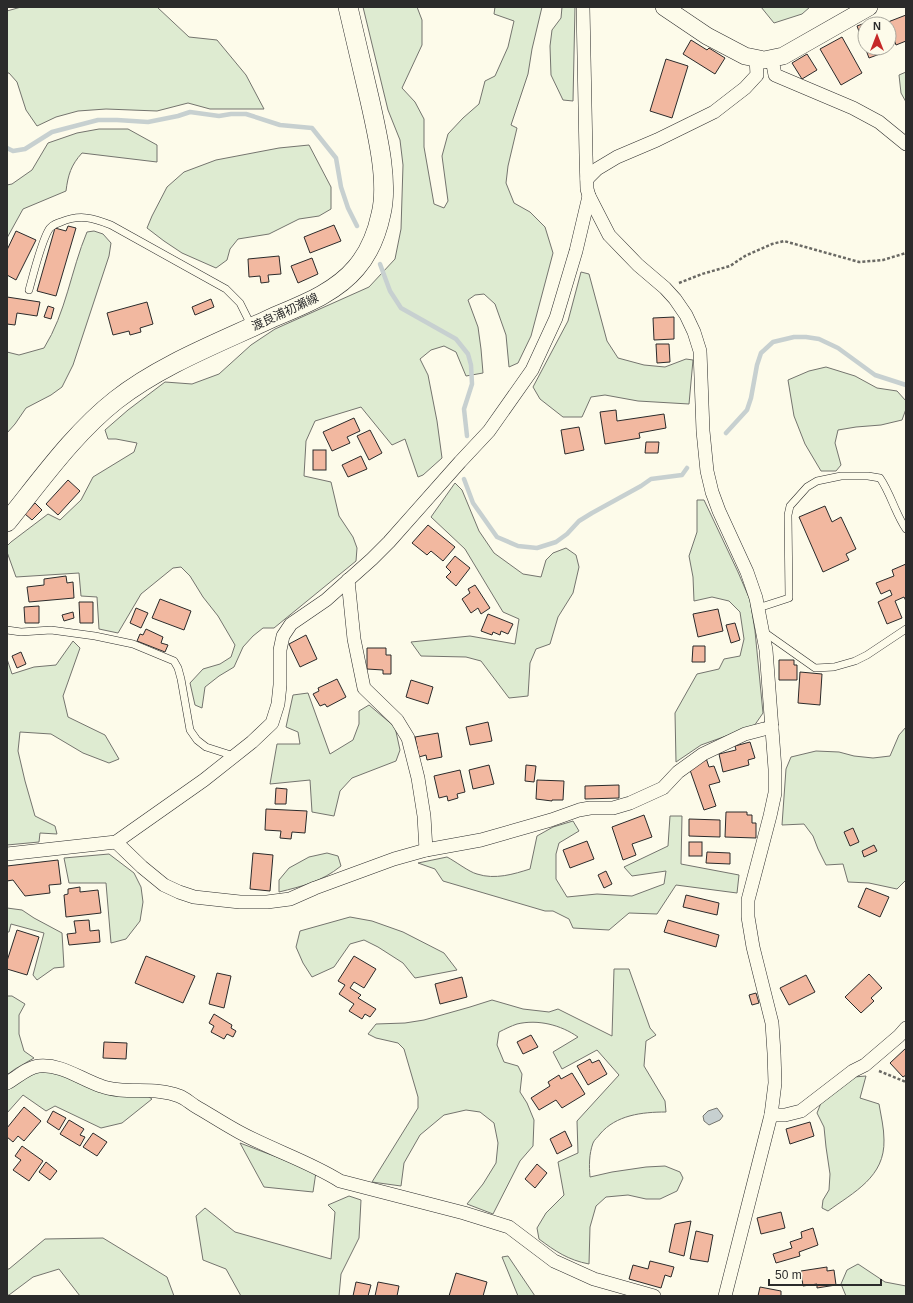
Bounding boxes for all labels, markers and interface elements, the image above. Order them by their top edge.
north arrow [857,16,897,56]
text: N [873,20,881,32]
street label: 渡良浦初瀬線 [249,290,321,334]
scale bar [769,1261,881,1287]
text: 50 m [775,1268,802,1282]

